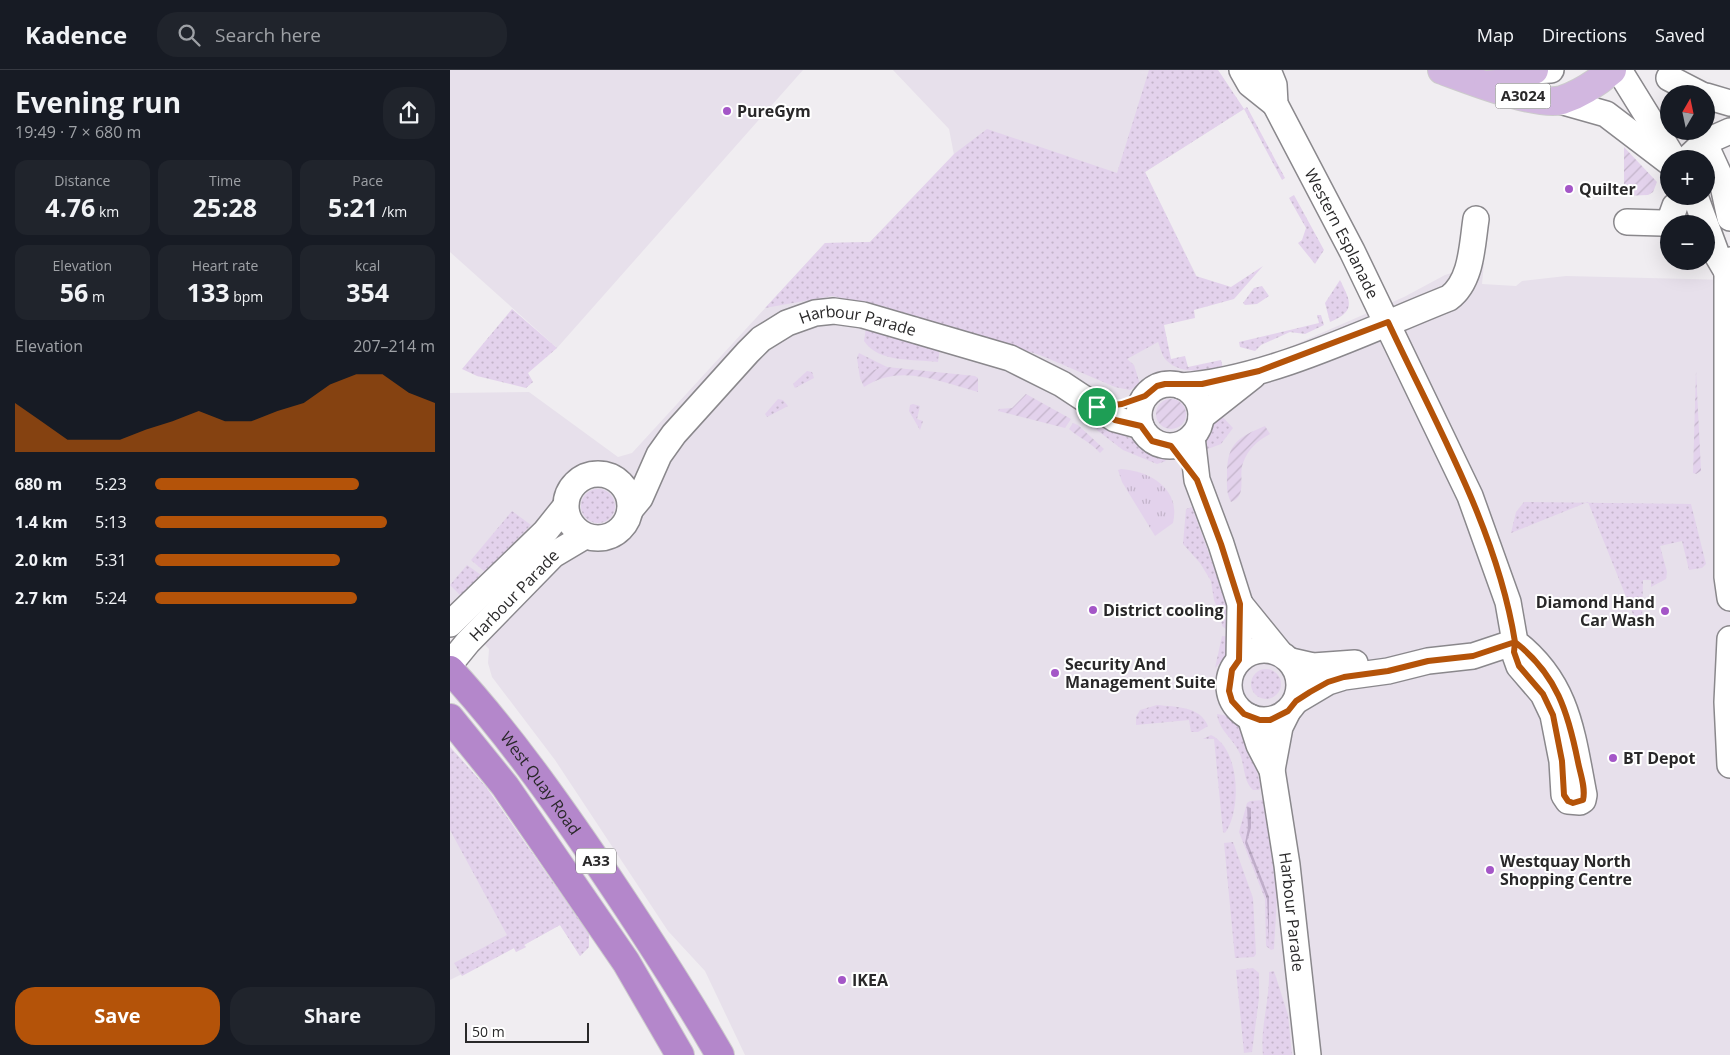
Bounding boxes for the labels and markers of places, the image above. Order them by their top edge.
place label: PureGym [737,100,811,122]
marker: PureGym [721,105,733,117]
place label: Quilter [1579,178,1636,200]
marker: Quilter [1563,183,1575,195]
pin [1076,386,1118,428]
place label: Diamond Hand Car Wash [1536,591,1655,631]
place label: District cooling [1103,599,1223,621]
marker: District cooling [1087,604,1099,616]
marker: Diamond Hand Car Wash [1659,605,1671,617]
place label: Security And Management Suite [1065,653,1216,693]
marker: Security And Management Suite [1049,667,1061,679]
place label: BT Depot [1623,747,1696,769]
marker: BT Depot [1607,752,1619,764]
place label: Westquay North Shopping Centre [1500,850,1632,890]
marker: Westquay North Shopping Centre [1484,864,1496,876]
place label: IKEA [852,969,889,991]
marker: IKEA [836,974,848,986]

